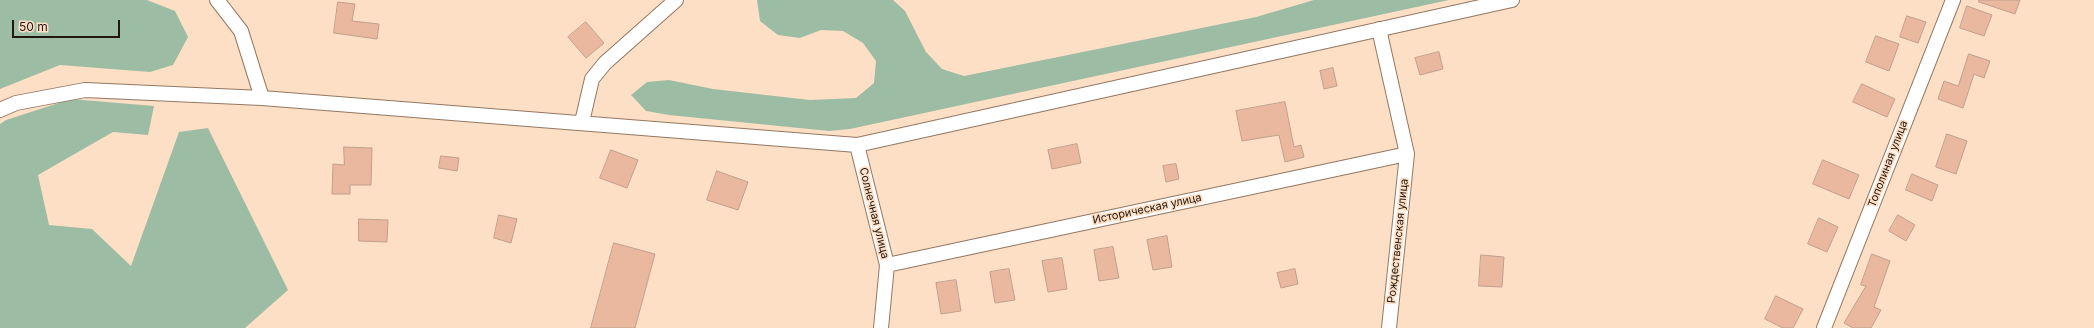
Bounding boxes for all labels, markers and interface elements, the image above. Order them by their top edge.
scale bar [14,12,122,38]
text: 50 m [19,19,48,34]
street label: Тополиная улица [1865,119,1911,209]
street label: Солнечная улица [856,166,892,260]
street label: Рождественская улица [1385,178,1411,304]
street label: Историческая улица [1091,191,1203,227]

